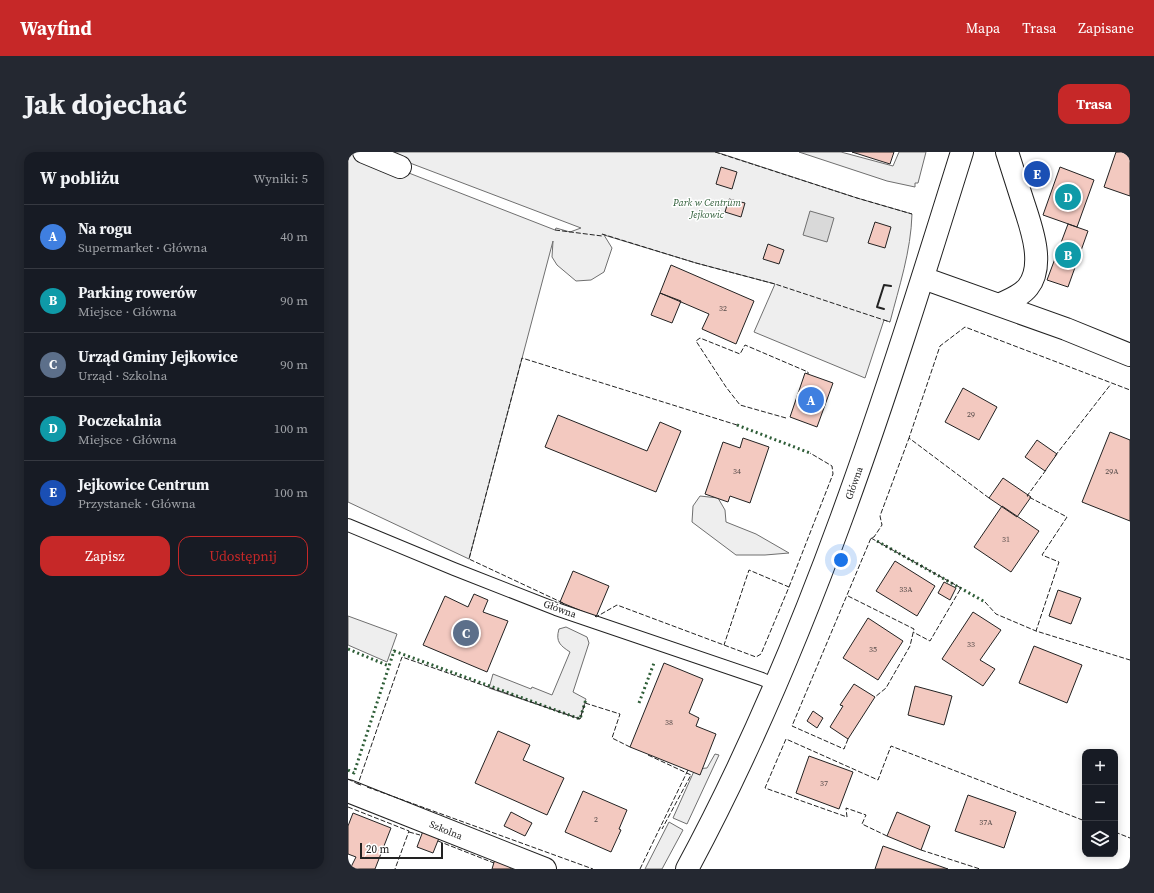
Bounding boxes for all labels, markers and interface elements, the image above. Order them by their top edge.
text: Wayfind [20,15,92,41]
text: Mapa [966,18,1000,38]
text: Trasa [1022,18,1056,38]
text: Zapisane [1078,18,1134,38]
button: Trasa [1058,84,1130,124]
text: Jak dojechać [24,85,187,123]
pin: E [1024,159,1050,189]
text: W pobliżu [40,166,119,190]
text: Wyniki: 5 [253,170,308,187]
pin: D [1055,182,1081,212]
park label: Park w Centrum Jejkowic [672,196,742,221]
text: Na rogu [78,218,132,239]
text: A [49,228,57,245]
text: 40 m [280,228,308,245]
text: Supermarket · Główna [78,239,207,256]
pin: B [1055,240,1081,270]
text: Parking rowerów [78,282,197,303]
text: B [49,292,57,309]
text: 90 m [280,292,308,309]
text: Miejsce · Główna [78,303,177,320]
house number: 32 [719,303,727,314]
text: Urząd Gminy Jejkowice [78,346,238,367]
text: C [49,356,57,373]
text: 90 m [280,356,308,373]
text: Urząd · Szkolna [78,367,167,384]
pin: A [798,385,824,415]
house number: 29 [967,409,975,420]
text: Poczekalnia [78,410,161,431]
text: D [48,420,58,437]
text: 100 m [274,420,308,437]
text: Miejsce · Główna [78,431,177,448]
street label: Główna [842,464,866,501]
house number: 34 [733,466,741,477]
house number: 29A [1105,466,1119,477]
text: Jejkowice Centrum [78,474,209,495]
text: E [49,484,57,501]
text: 100 m [274,484,308,501]
text: Przystanek · Główna [78,495,196,512]
house number: 31 [1002,534,1010,545]
button: Zapisz [40,536,170,576]
button: Udostępnij [178,536,308,576]
your location [831,550,851,570]
house number: 33A [899,584,913,595]
street label: Główna [542,597,579,621]
pin: C [453,618,479,648]
house number: 33 [967,639,975,650]
house number: 35 [869,644,877,655]
house number: 38 [665,717,673,728]
map controls [1082,749,1118,857]
button: + [1082,749,1118,785]
house number: 37 [820,778,828,789]
button: − [1082,785,1118,821]
house number: 2 [594,814,598,825]
house number: 37A [979,817,993,828]
street label: Szkolna [428,818,465,843]
button: layers [1082,821,1118,857]
scale bar [360,841,443,860]
text: 20 m [366,842,389,857]

